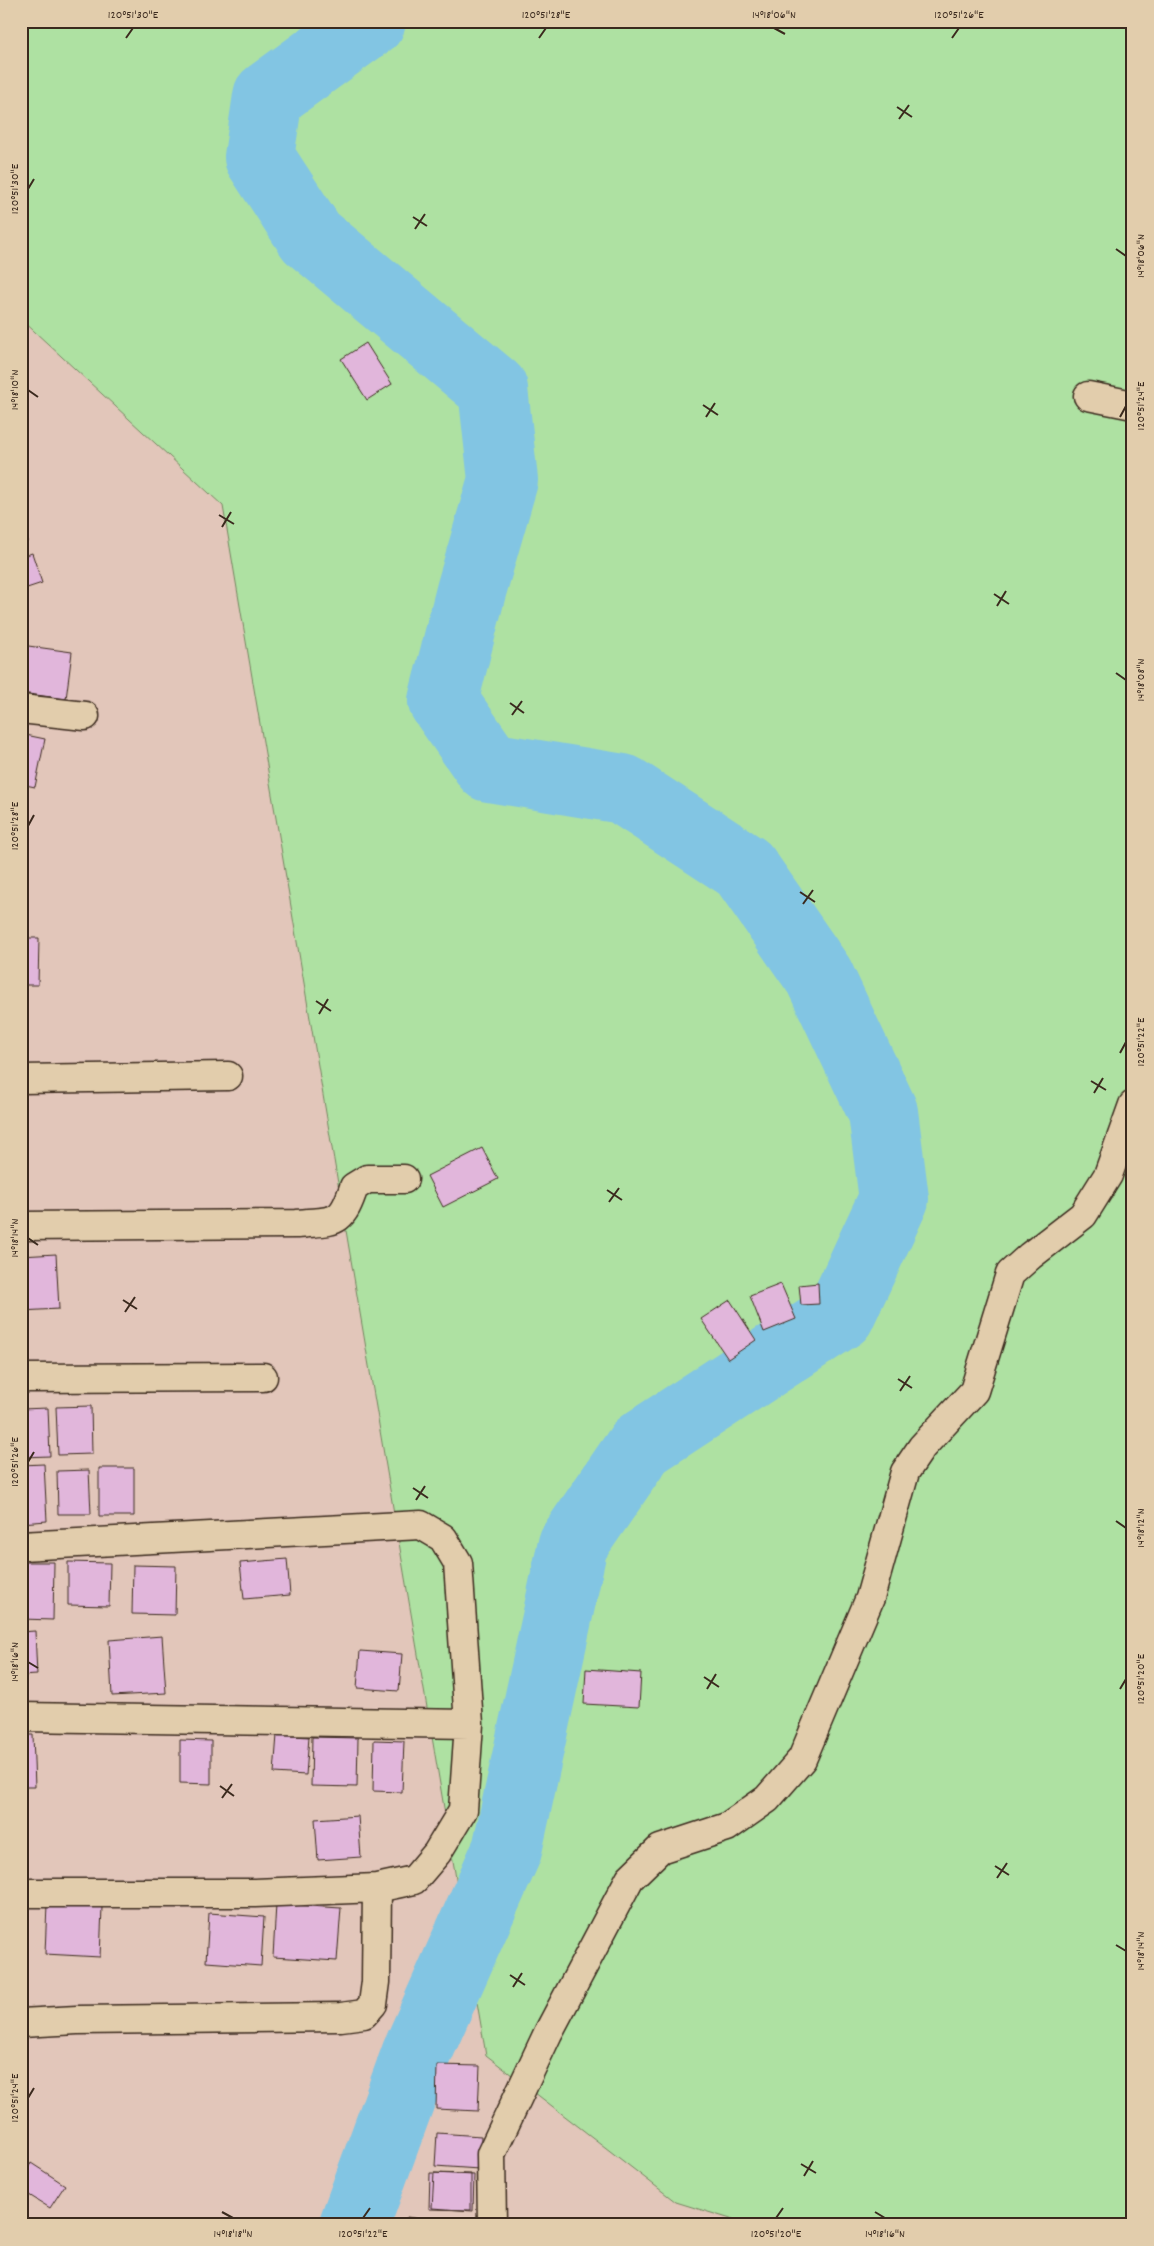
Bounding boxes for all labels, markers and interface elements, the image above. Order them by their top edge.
text: 120°51'30"E [108,7,159,24]
text: 120°51'28"E [522,7,571,24]
text: 14°18'06"N [752,7,796,24]
text: 120°51'26"E [934,7,984,24]
text: 120°51'30"E [7,163,24,214]
text: 14°18'06"N [1133,234,1150,278]
text: 14°18'10"N [7,370,24,410]
text: 120°51'24"E [1133,381,1150,430]
text: 14°18'08"N [1133,659,1150,701]
text: 120°51'28"E [7,801,24,850]
text: 120°51'22"E [1133,1017,1150,1067]
text: 14°18'14"N [7,1218,24,1258]
text: 120°51'26"E [7,1437,24,1487]
text: 14°18'12"N [1133,1508,1150,1548]
text: 14°18'16"N [7,1642,24,1682]
text: 120°51'20"E [1133,1653,1150,1704]
text: 14°18'14"N [1133,1931,1150,1971]
text: 120°51'24"E [7,2073,24,2122]
text: 14°18'18"N [214,2226,253,2243]
text: 120°51'22"E [338,2226,388,2243]
text: 120°51'20"E [751,2226,802,2243]
text: 14°18'16"N [865,2226,905,2243]

